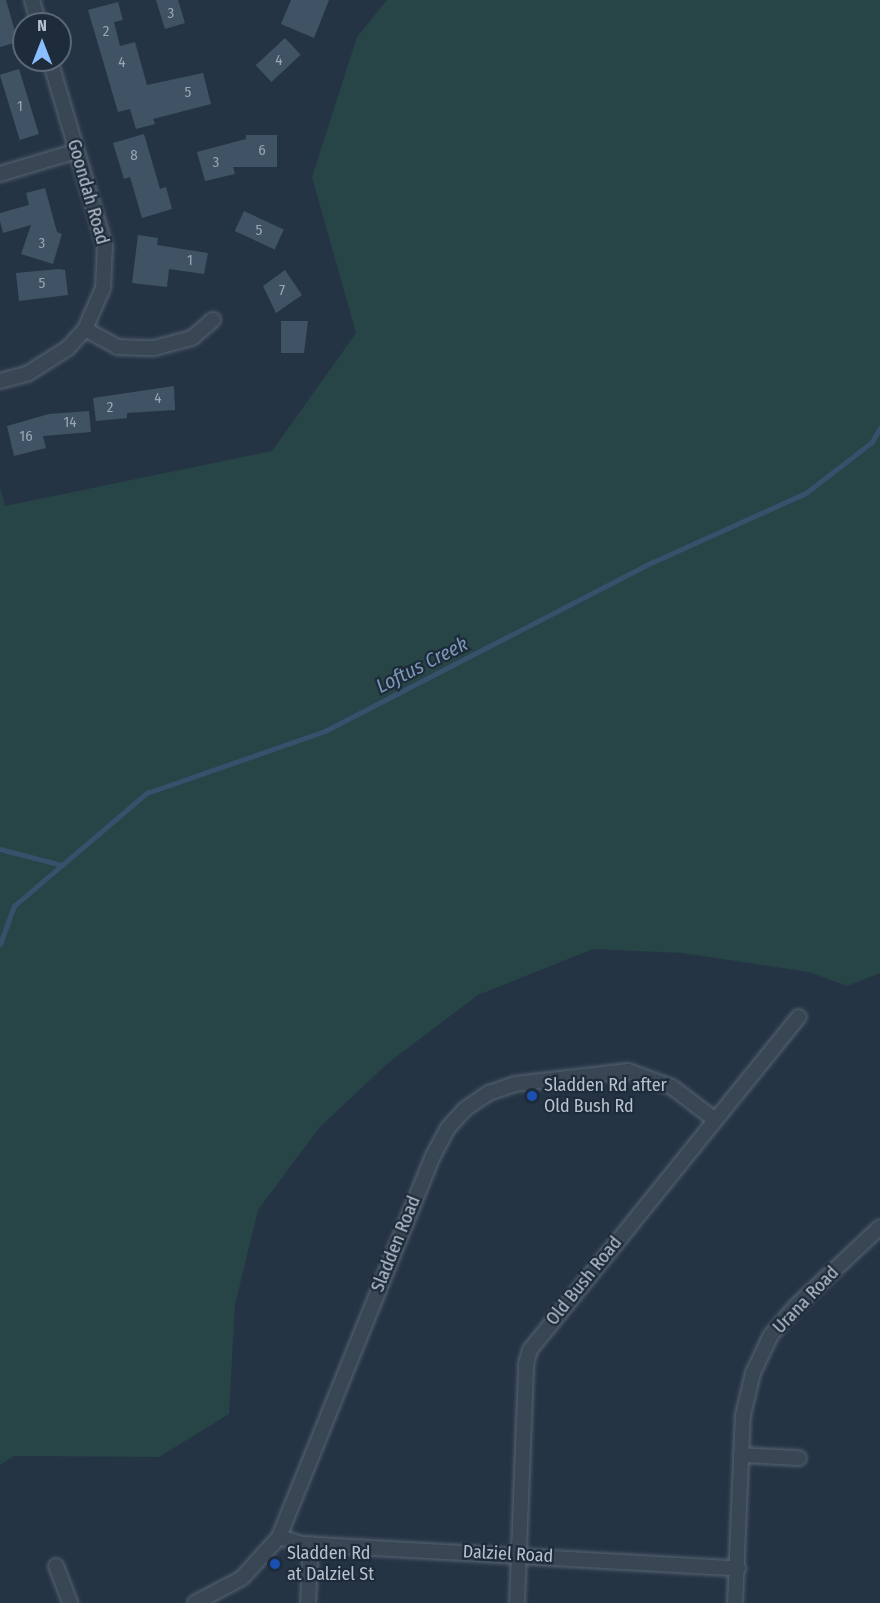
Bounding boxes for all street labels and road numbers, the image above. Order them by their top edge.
street label: Goondah Road [63,137,113,247]
street label: Sladden Road [367,1193,425,1295]
street label: Old Bush Road [542,1232,626,1330]
street label: Urana Road [769,1262,843,1338]
street label: Dalziel Road [462,1541,554,1567]

